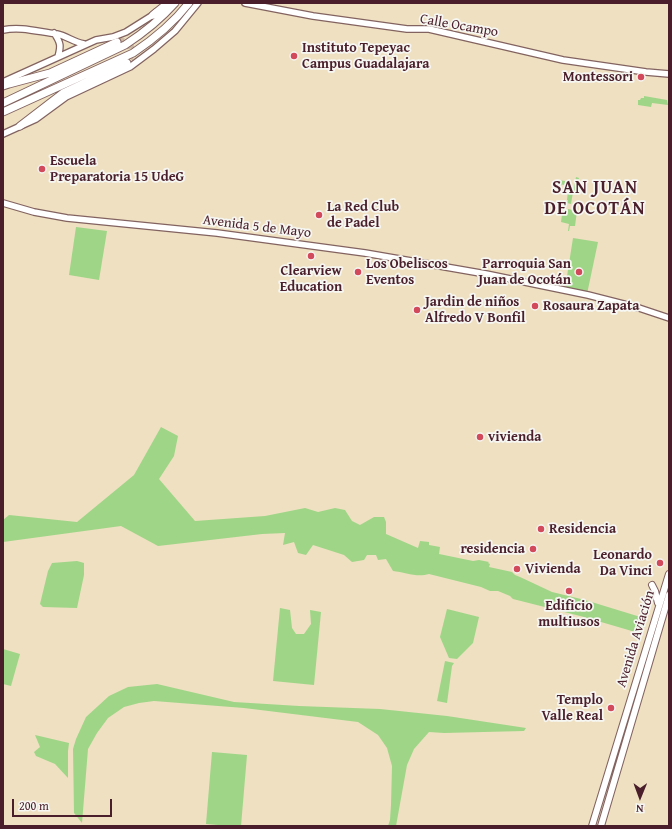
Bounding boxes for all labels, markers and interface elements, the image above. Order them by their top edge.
street label: Calle Ocampo [419,11,499,41]
place label: Instituto Tepeyac Campus Guadalajara [302,40,429,72]
marker: Instituto Tepeyac Campus Guadalajara [289,51,299,61]
place label: Montessori [563,69,633,85]
marker: Montessori [636,72,646,82]
place label: Escuela Preparatoria 15 UdeG [50,153,184,186]
marker: Escuela Preparatoria 15 UdeG [37,164,47,174]
district label: SAN JUAN DE OCOTÁN [544,177,646,220]
place label: La Red Club de Padel [327,199,399,232]
marker: La Red Club de Padel [314,210,324,220]
street label: Avenida 5 de Mayo [202,212,312,242]
marker: Clearview Education [306,251,316,261]
place label: Los Obeliscos Eventos [366,256,448,288]
place label: Parroquia San Juan de Ocotán [478,256,571,288]
place label: Clearview Education [280,263,342,296]
marker: Los Obeliscos Eventos [353,267,363,277]
marker: Parroquia San Juan de Ocotán [574,267,584,277]
place label: Jardin de niños Alfredo V Bonfil [425,294,525,326]
place label: Rosaura Zapata [543,298,639,314]
marker: Rosaura Zapata [530,301,540,311]
marker: Jardin de niños Alfredo V Bonfil [412,305,422,315]
place label: vivienda [488,429,541,445]
marker: vivienda [475,432,485,442]
place label: Residencia [549,521,616,537]
marker: Residencia [536,524,546,534]
place label: residencia [460,541,525,557]
marker: residencia [528,544,538,554]
place label: Leonardo Da Vinci [593,547,652,580]
marker: Leonardo Da Vinci [655,558,665,568]
place label: Vivienda [525,561,581,577]
marker: Vivienda [512,564,522,574]
marker: Edificio multiusos [564,586,574,596]
street label: Avenida Aviación [613,589,659,689]
place label: Edificio multiusos [538,598,600,630]
place label: Templo Valle Real [542,692,603,724]
marker: Templo Valle Real [606,703,616,713]
north arrow [620,777,660,817]
scale bar [14,791,114,817]
text: 200 m [19,797,49,814]
text: N [636,801,644,817]

